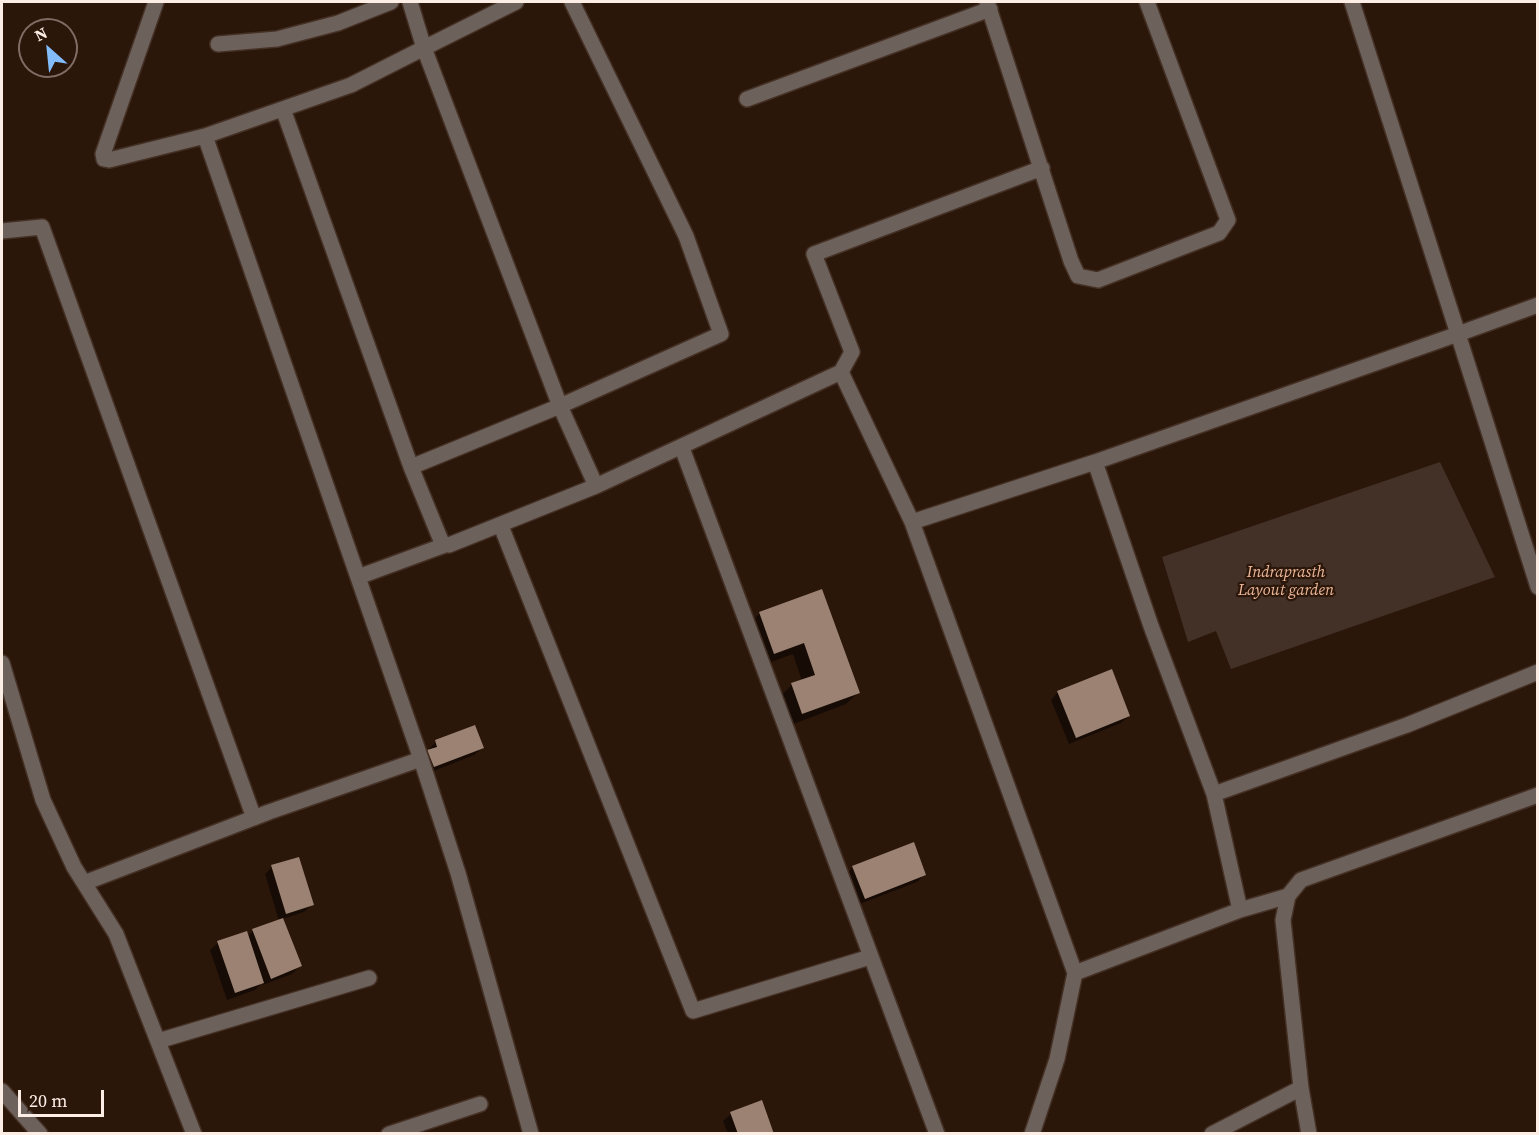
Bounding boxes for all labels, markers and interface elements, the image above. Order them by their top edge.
north arrow [18,18,78,78]
text: N [31,21,51,46]
park label: Indraprasth Layout garden [1238,563,1334,601]
scale bar [21,1078,106,1116]
text: 20 m [29,1088,67,1113]

